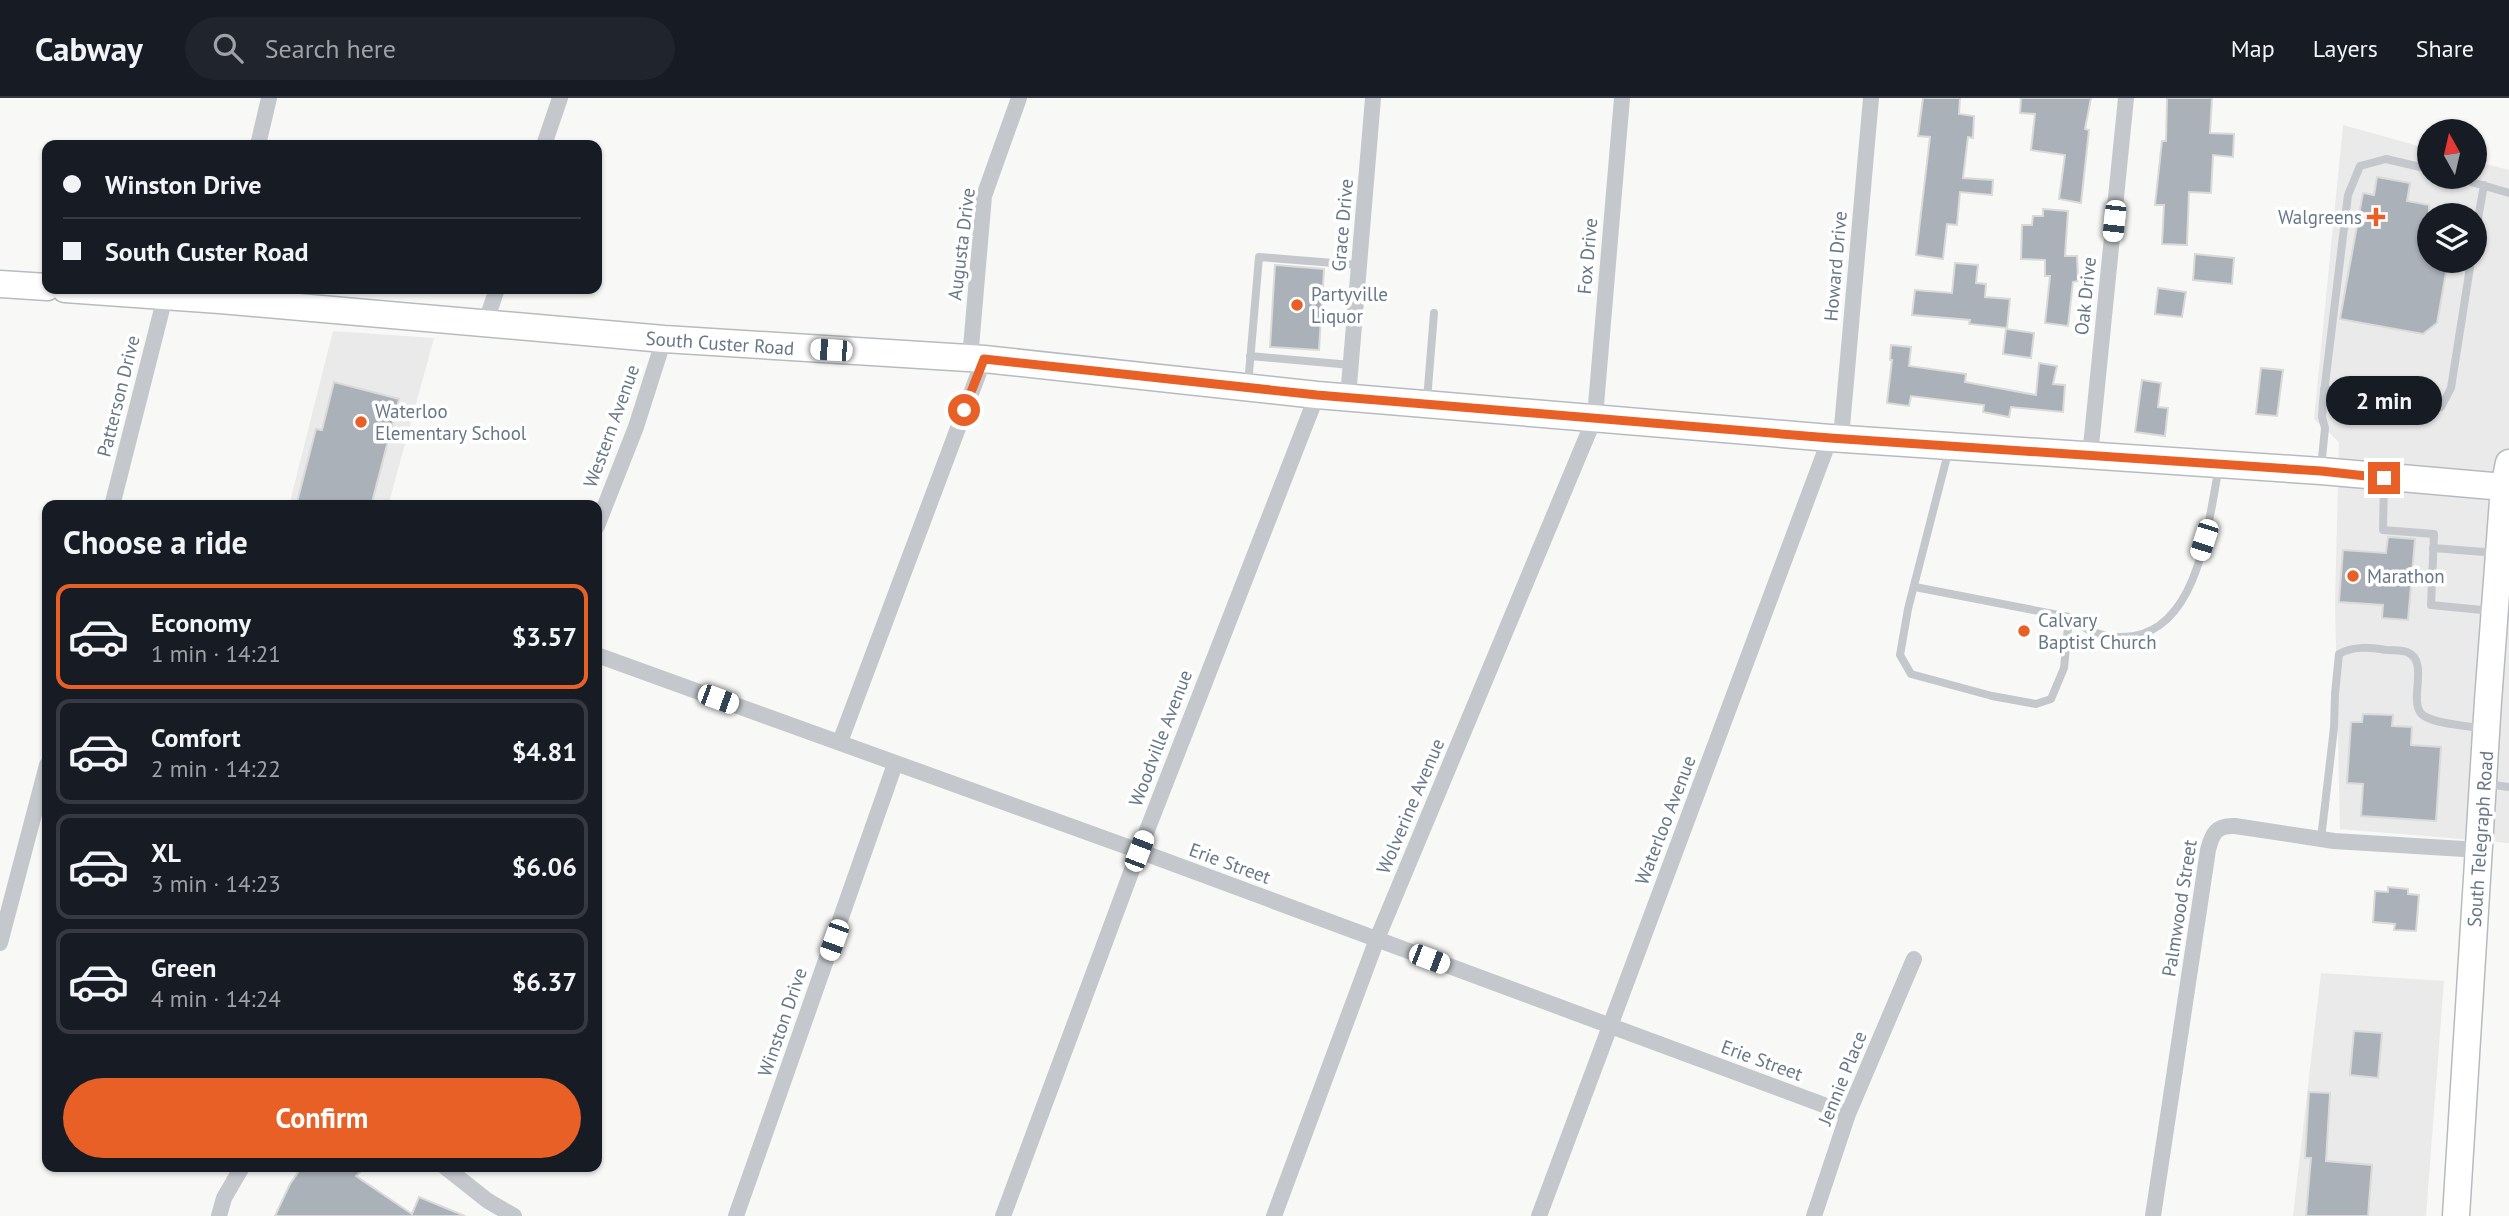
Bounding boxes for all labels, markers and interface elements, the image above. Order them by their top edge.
search box [185,17,675,80]
text: Cabway [35,27,143,70]
icon: search [209,29,247,67]
text: Search here [265,32,396,65]
text: Map [2231,33,2275,64]
text: Layers [2313,33,2378,64]
text: Share [2416,33,2474,64]
north arrow [2417,119,2487,189]
map controls [2417,119,2487,273]
text: Winston Drive [105,168,262,201]
street label: Grace Drive [1326,178,1358,272]
street label: Augusta Drive [942,186,980,302]
car [2102,199,2127,243]
button: layers [2417,203,2487,273]
place label: Walgreens [2278,205,2362,229]
marker: Walgreens [2368,209,2384,225]
street label: Howard Drive [1818,210,1852,322]
street label: Fox Drive [1572,217,1602,295]
text: South Custer Road [105,235,309,268]
street label: Oak Drive [2069,256,2101,336]
place label: Partyville Liquor [1311,282,1388,328]
marker: Partyville Liquor [1289,297,1305,313]
street label: South Custer Road [645,326,795,360]
street label: Patterson Drive [91,333,145,459]
car [810,338,853,362]
street label: Western Avenue [578,361,644,491]
callout: 2 min [2326,376,2442,426]
text: 2 min [2356,386,2412,415]
route start [948,394,980,426]
place label: Waterloo Elementary School [375,399,527,445]
marker: Waterloo Elementary School [353,414,369,430]
route end [2368,462,2400,494]
car [2188,517,2221,563]
text: Choose a ride [63,521,248,563]
place label: Marathon [2367,564,2445,588]
marker: Marathon [2345,568,2361,584]
icon: car [67,605,130,668]
text: Economy [151,606,251,639]
place label: Calvary Baptist Church [2038,608,2157,654]
text: $3.57 [512,620,577,653]
marker: Calvary Baptist Church [2016,623,2032,639]
text: 1 min · 14:21 [151,639,281,668]
street label: Woodville Avenue [1123,666,1197,810]
car [695,682,742,716]
icon: car [67,720,130,783]
text: Comfort [151,721,241,754]
text: $4.81 [512,735,577,768]
street label: Wolverine Avenue [1371,735,1449,877]
street label: South Telegraph Road [2462,750,2498,928]
street label: Waterloo Avenue [1629,752,1701,888]
text: 2 min · 14:22 [151,754,281,783]
car [1122,828,1157,874]
icon: car [67,835,130,898]
text: XL [151,836,181,869]
street label: Erie Street [1186,837,1275,889]
street label: Palmwood Street [2156,837,2202,978]
text: $6.06 [512,850,577,883]
text: 3 min · 14:23 [151,869,281,898]
car [817,917,852,963]
car [1406,942,1453,976]
icon: car [67,950,130,1013]
text: Green [151,951,216,984]
street label: Winston Drive [752,964,812,1080]
text: $6.37 [512,965,577,998]
text: 4 min · 14:24 [151,984,281,1013]
street label: Jennie Place [1812,1028,1872,1129]
street label: Erie Street [1718,1034,1807,1086]
button: Confirm [63,1078,581,1158]

